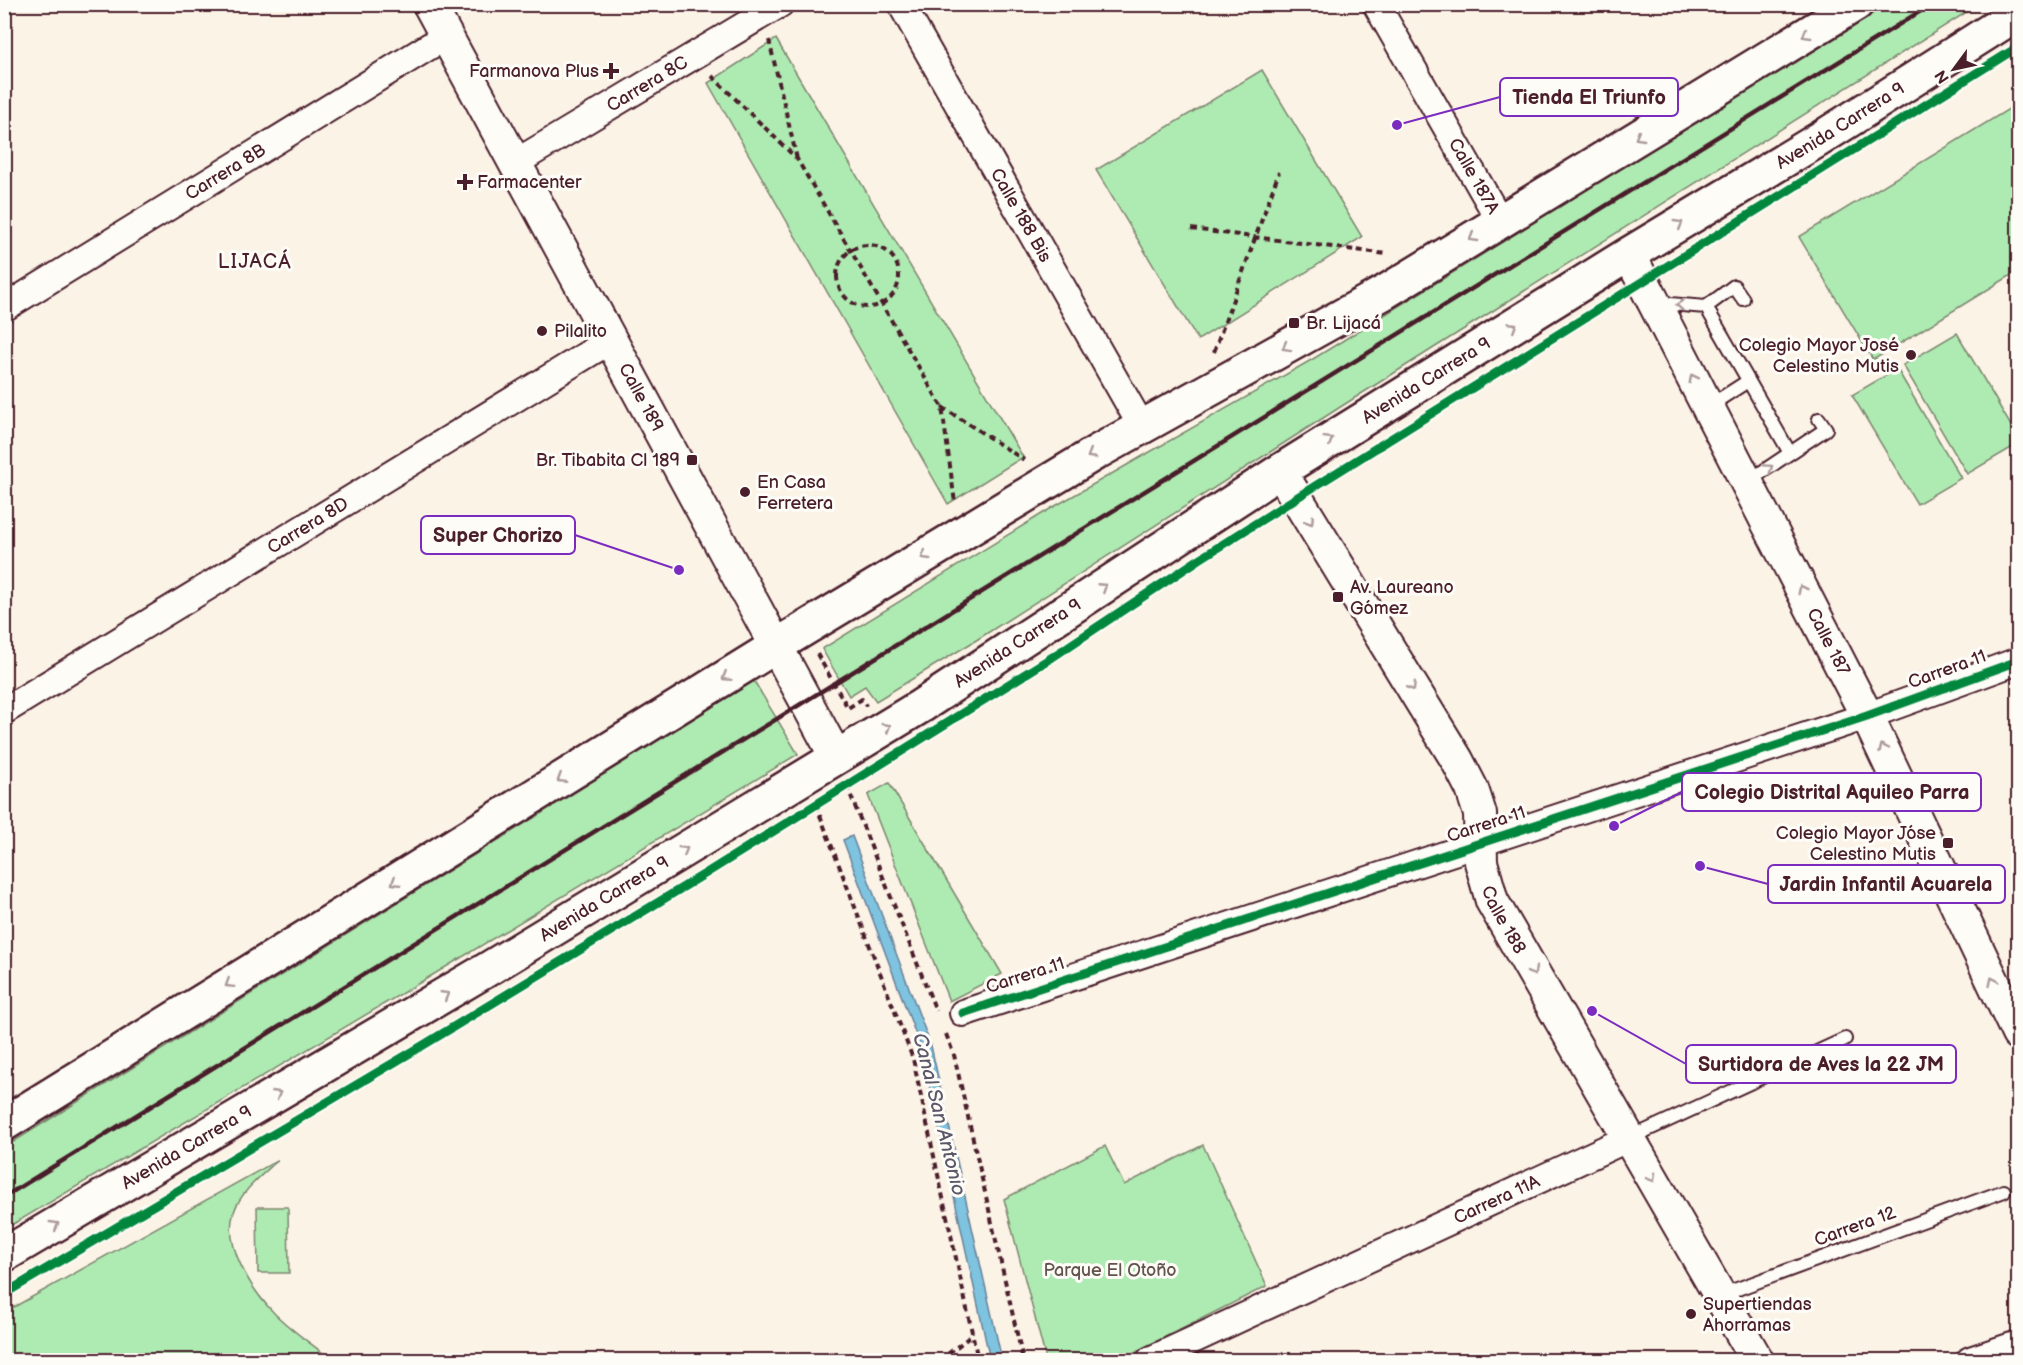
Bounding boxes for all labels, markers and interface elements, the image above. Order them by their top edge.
one-way arrow [1802,28,1812,40]
north arrow [1924,39,1984,99]
street label: Carrera 8C [603,52,692,117]
place label: Farmanova Plus [469,61,599,82]
marker: Farmanova Plus [604,64,618,78]
text: N [1931,66,1954,87]
callout: Tienda El Triunfo [1500,78,1678,116]
street label: Avenida Carrera 9 [1772,78,1908,174]
text: Tienda El Triunfo [1512,86,1666,110]
one-way arrow [1635,129,1645,141]
street label: Calle 187A [1444,135,1504,218]
street label: Carrera 8B [182,140,270,205]
street label: Calle 188 Bis [986,165,1056,266]
place label: Farmacenter [477,172,582,193]
marker: Farmacenter [458,175,472,189]
one-way arrow [1673,219,1683,231]
one-way arrow [1469,231,1479,243]
district label: LIJACÁ [218,249,292,274]
one-way arrow [1675,299,1684,312]
place label: Br. Lijacá [1306,313,1381,334]
marker: Br. Lijacá [1287,316,1301,330]
place label: Pilalito [554,321,607,342]
one-way arrow [1507,321,1517,333]
marker: Pilalito [535,324,549,338]
street label: Avenida Carrera 9 [1358,333,1495,428]
place label: Colegio Mayor José Celestino Mutis [1739,335,1899,377]
one-way arrow [1282,340,1293,351]
marker: Colegio Mayor José Celestino Mutis [1904,348,1918,362]
street label: Calle 189 [614,360,668,435]
one-way arrow [1689,374,1700,385]
one-way arrow [1323,435,1333,447]
one-way arrow [1087,448,1097,460]
place label: Br. Tibabita Cl 189 [536,450,680,471]
marker: Br. Tibabita Cl 189 [685,453,699,467]
one-way arrow [1762,464,1773,475]
place label: En Casa Ferretera [757,472,833,514]
marker: En Casa Ferretera [738,485,752,499]
street label: Carrera 8D [264,493,352,559]
one-way arrow [1303,514,1314,525]
callout: Super Chorizo [421,516,575,554]
text: Super Chorizo [433,524,563,548]
one-way arrow [920,549,931,560]
place label: Av. Laureano Gómez [1350,577,1454,619]
one-way arrow [1096,583,1107,594]
one-way arrow [1798,584,1809,595]
marker: Av. Laureano Gómez [1331,590,1345,604]
street label: Avenida Carrera 9 [950,594,1085,692]
street label: Calle 187 [1802,605,1854,679]
street label: Carrera 11 [1905,646,1989,693]
one-way arrow [722,669,733,680]
one-way arrow [1405,681,1417,691]
one-way arrow [881,723,891,735]
one-way arrow [1878,744,1890,755]
one-way arrow [557,772,567,784]
callout: Colegio Distrital Aquileo Parra [1682,773,1981,811]
text: Colegio Distrital Aquileo Parra [1695,781,1969,805]
street label: Carrera 11 [1444,802,1528,847]
place label: Colegio Mayor Jóse Celestino Mutis [1776,823,1936,865]
marker: Colegio Mayor Jóse Celestino Mutis [1941,836,1955,850]
one-way arrow [678,846,688,858]
street label: Avenida Carrera 9 [536,852,673,946]
callout: Jardin Infantil Acuarela [1768,865,2005,903]
text: Jardin Infantil Acuarela [1780,873,1992,897]
one-way arrow [391,874,401,886]
street label: Calle 188 [1477,883,1530,958]
street label: Carrera 11 [983,953,1067,998]
one-way arrow [1526,966,1538,976]
one-way arrow [225,977,235,989]
one-way arrow [1989,977,2001,988]
one-way arrow [439,990,449,1002]
water label: Canal San Antonio [907,1030,971,1198]
callout: Surtidora de Aves la 22 JM [1686,1045,1956,1083]
text: Surtidora de Aves la 22 JM [1698,1053,1944,1077]
one-way arrow [271,1090,281,1101]
street label: Avenida Carrera 9 [118,1101,256,1194]
street label: Carrera 11A [1450,1171,1543,1229]
one-way arrow [1645,1172,1656,1182]
street label: Carrera 12 [1812,1202,1899,1251]
one-way arrow [49,1221,59,1232]
park label: Parque El Otoño [1043,1260,1177,1281]
place label: Supertiendas Ahorramas [1703,1294,1812,1336]
marker: Supertiendas Ahorramas [1684,1307,1698,1321]

